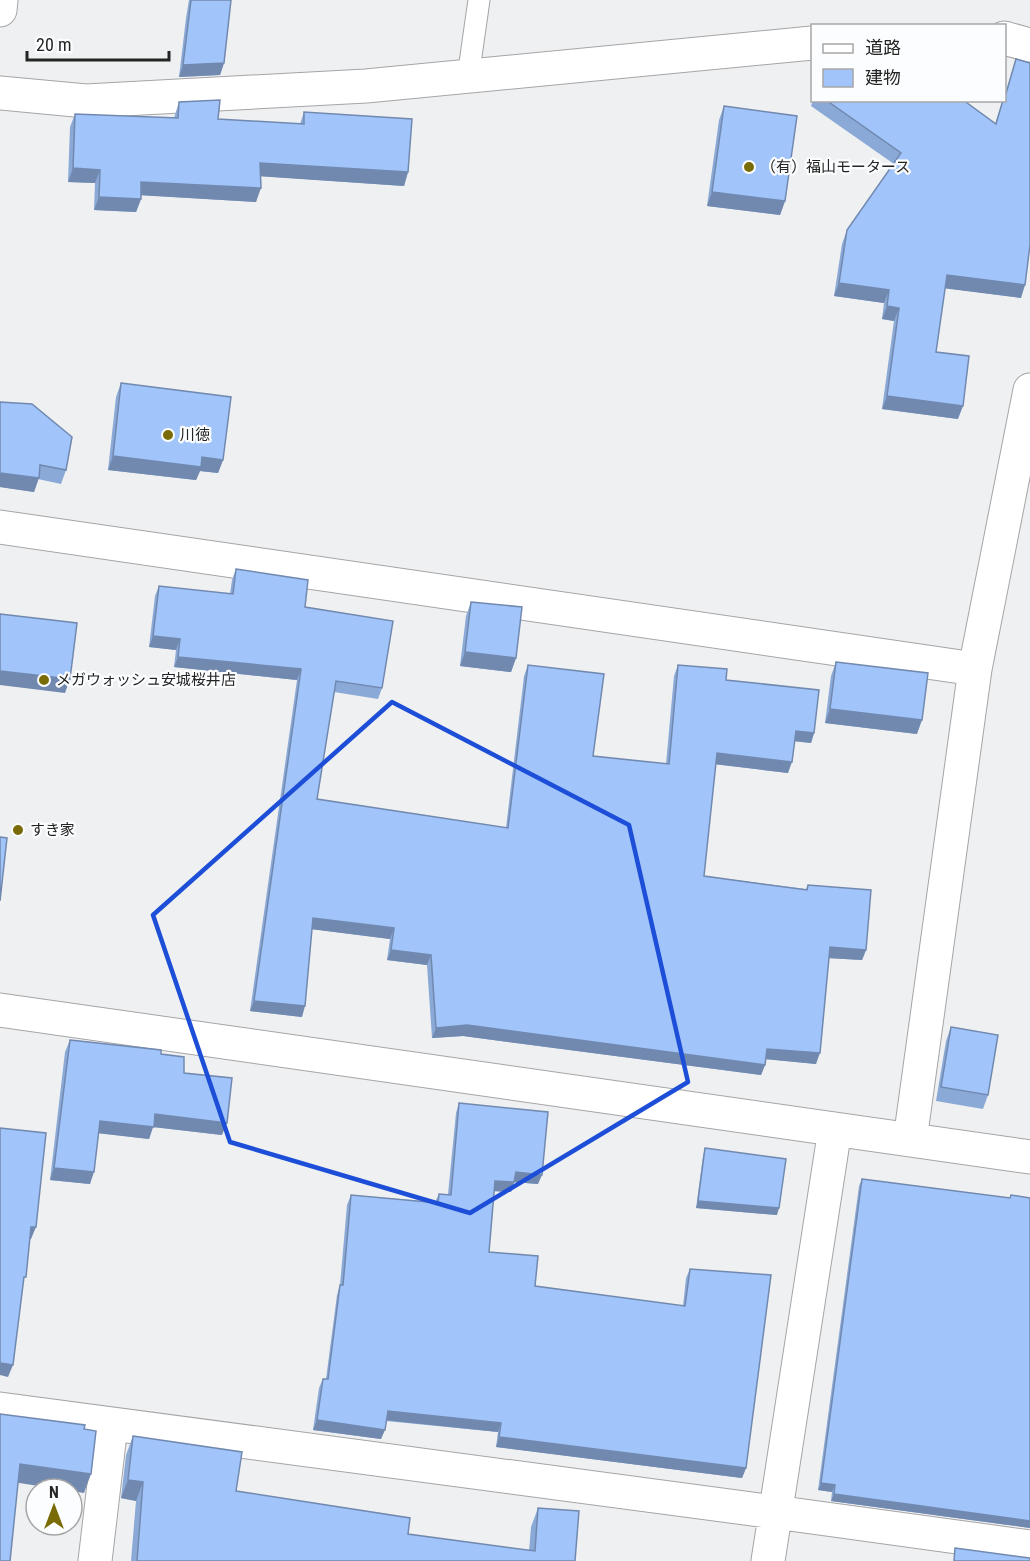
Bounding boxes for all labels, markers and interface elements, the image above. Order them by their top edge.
scale bar [27,24,170,62]
legend [811,24,1006,102]
text: 20 m [36,34,71,55]
text: 道路 [865,37,901,58]
text: 建物 [865,67,901,88]
place label: （有）福山モータース [761,158,910,176]
marker: （有）福山モータース [742,160,756,174]
place label: 川徳 [180,426,210,444]
marker: 川徳 [161,428,175,442]
place label: メガウォッシュ安城桜井店 [56,671,236,689]
marker: メガウォッシュ安城桜井店 [37,673,51,687]
place label: すき家 [30,821,75,839]
marker: すき家 [11,823,25,837]
north arrow [24,1477,84,1537]
text: N [49,1483,59,1502]

